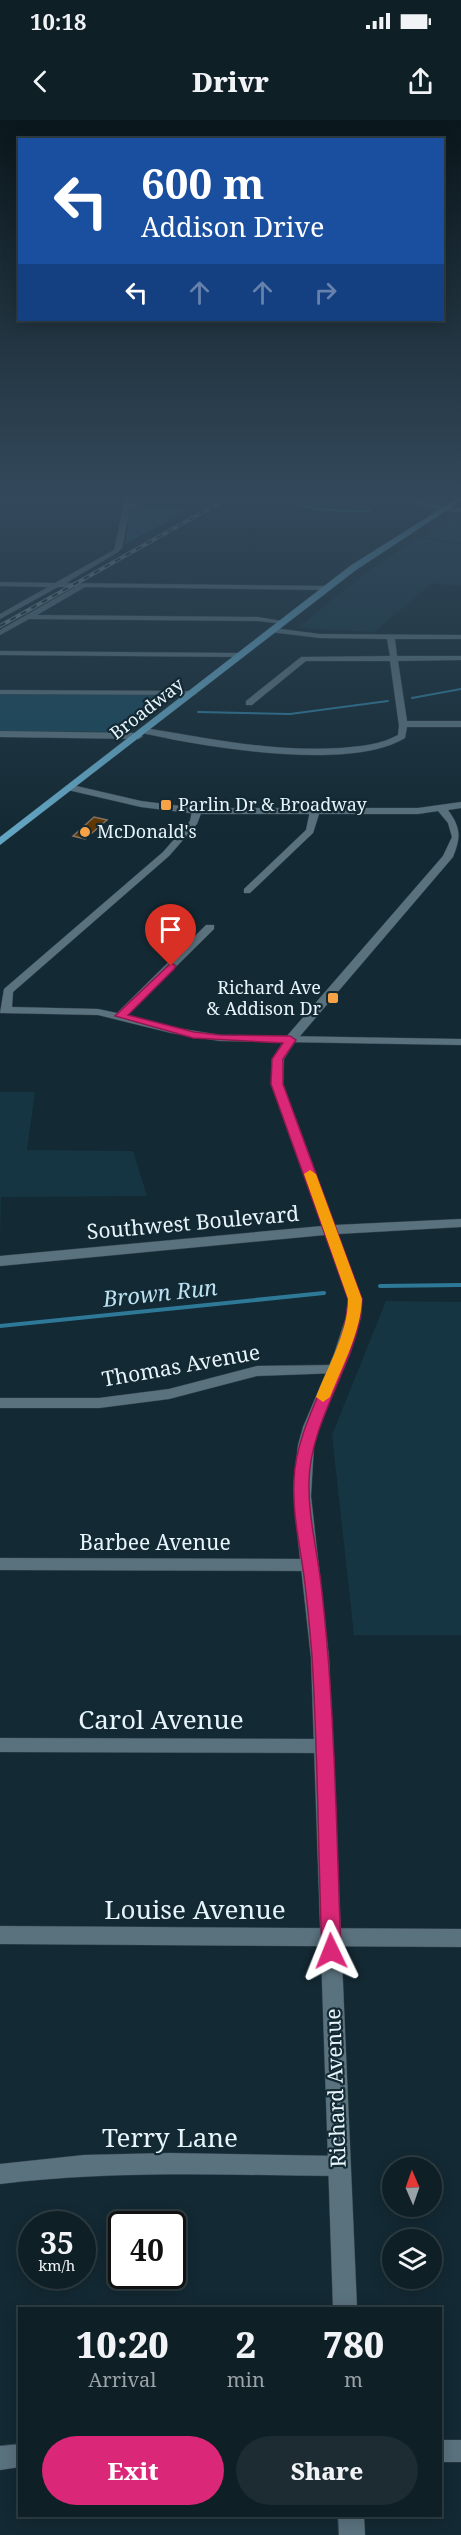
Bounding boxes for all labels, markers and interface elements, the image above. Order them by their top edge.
text: 10:18 [30,6,86,36]
text: Drivr [192,63,269,100]
icon: back [24,65,57,98]
icon: share [404,65,437,98]
text: 600 m [141,154,265,211]
icon: left [42,162,120,240]
text: Addison Drive [141,208,325,245]
icon: left [120,276,153,309]
icon: ahead [183,276,216,309]
icon: ahead [246,276,279,309]
icon: right [309,276,342,309]
street label: Broadway [105,671,189,745]
place label: Parlin Dr & Broadway [178,792,368,816]
marker: Parlin Dr & Broadway [159,798,173,812]
place label: McDonald's [97,819,197,843]
marker: McDonald's [78,825,92,839]
pin [145,904,196,966]
icon: arrive [154,913,187,946]
place label: Richard Ave & Addison Dr [206,975,322,1020]
marker: Richard Ave & Addison Dr [326,991,340,1005]
street label: Southwest Boulevard [86,1199,300,1245]
water label: Brown Run [100,1271,219,1313]
street label: Thomas Avenue [100,1337,262,1393]
street label: Barbee Avenue [79,1528,231,1556]
street label: Carol Avenue [78,1701,244,1737]
street label: Louise Avenue [104,1891,286,1927]
position arrow [299,1919,363,1983]
street label: Richard Avenue [318,2008,352,2168]
street label: Terry Lane [102,2119,238,2155]
north arrow [382,2157,442,2217]
map controls [382,2157,442,2289]
speed limit sign: 40 [108,2211,186,2289]
text: 35 [40,2222,74,2263]
button: layers [382,2229,442,2289]
text: km/h [39,2255,75,2275]
text: 10:20 [76,2320,169,2369]
text: 2 [236,2320,256,2369]
text: 780 [323,2320,384,2369]
text: Arrival [88,2366,157,2393]
text: min [227,2366,265,2393]
text: m [344,2366,363,2393]
button: Exit [42,2436,224,2505]
button: Share [236,2436,418,2505]

